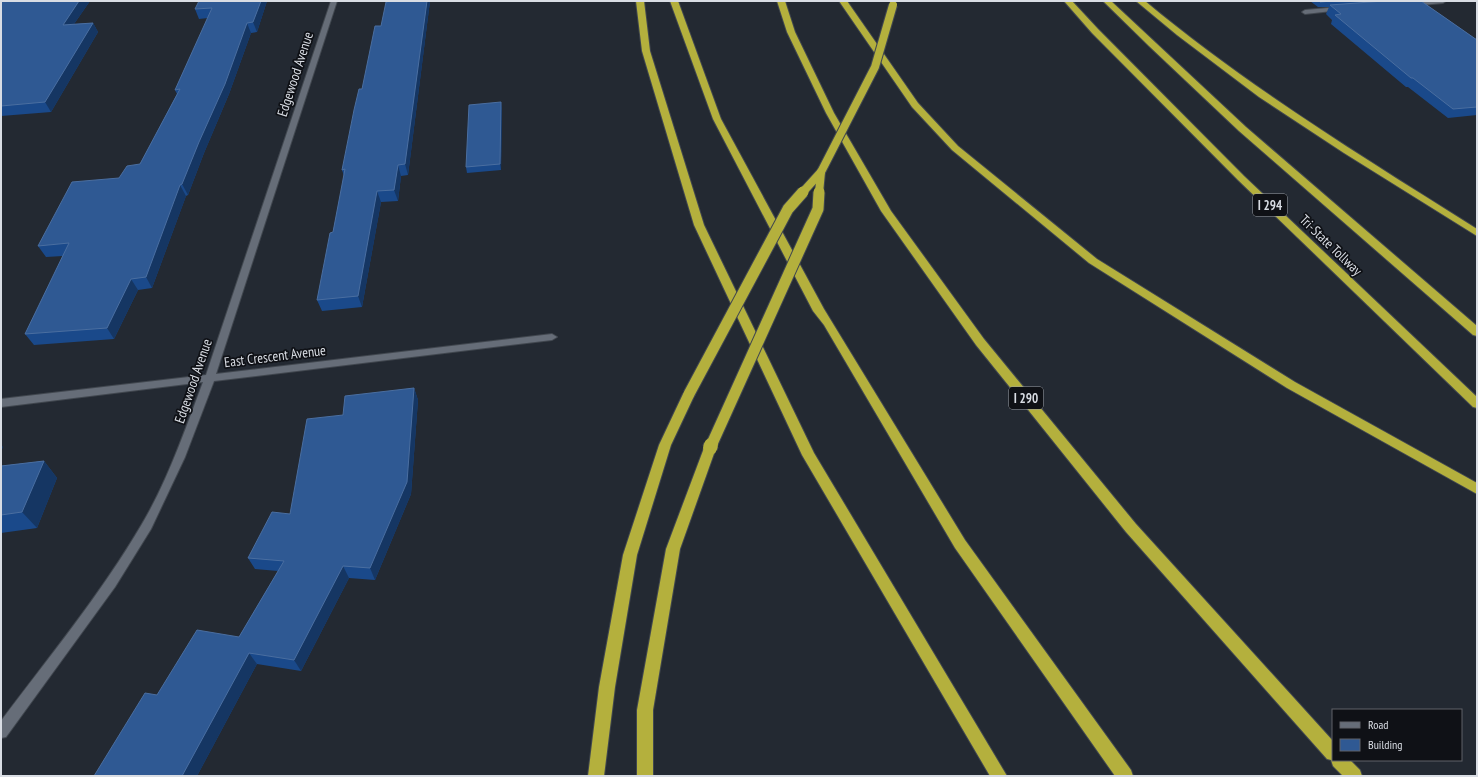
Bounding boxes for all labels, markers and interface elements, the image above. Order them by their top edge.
street label: Edgewood Avenue [273,29,317,119]
road number: I 294 [1253,194,1287,216]
street label: Tri-State Tollway [1296,211,1367,280]
street label: Edgewood Avenue [170,336,216,426]
street label: East Crescent Avenue [223,341,327,371]
road number: I 290 [1009,387,1043,409]
legend [1332,709,1462,761]
text: Road [1368,717,1388,732]
text: Building [1368,737,1403,752]

